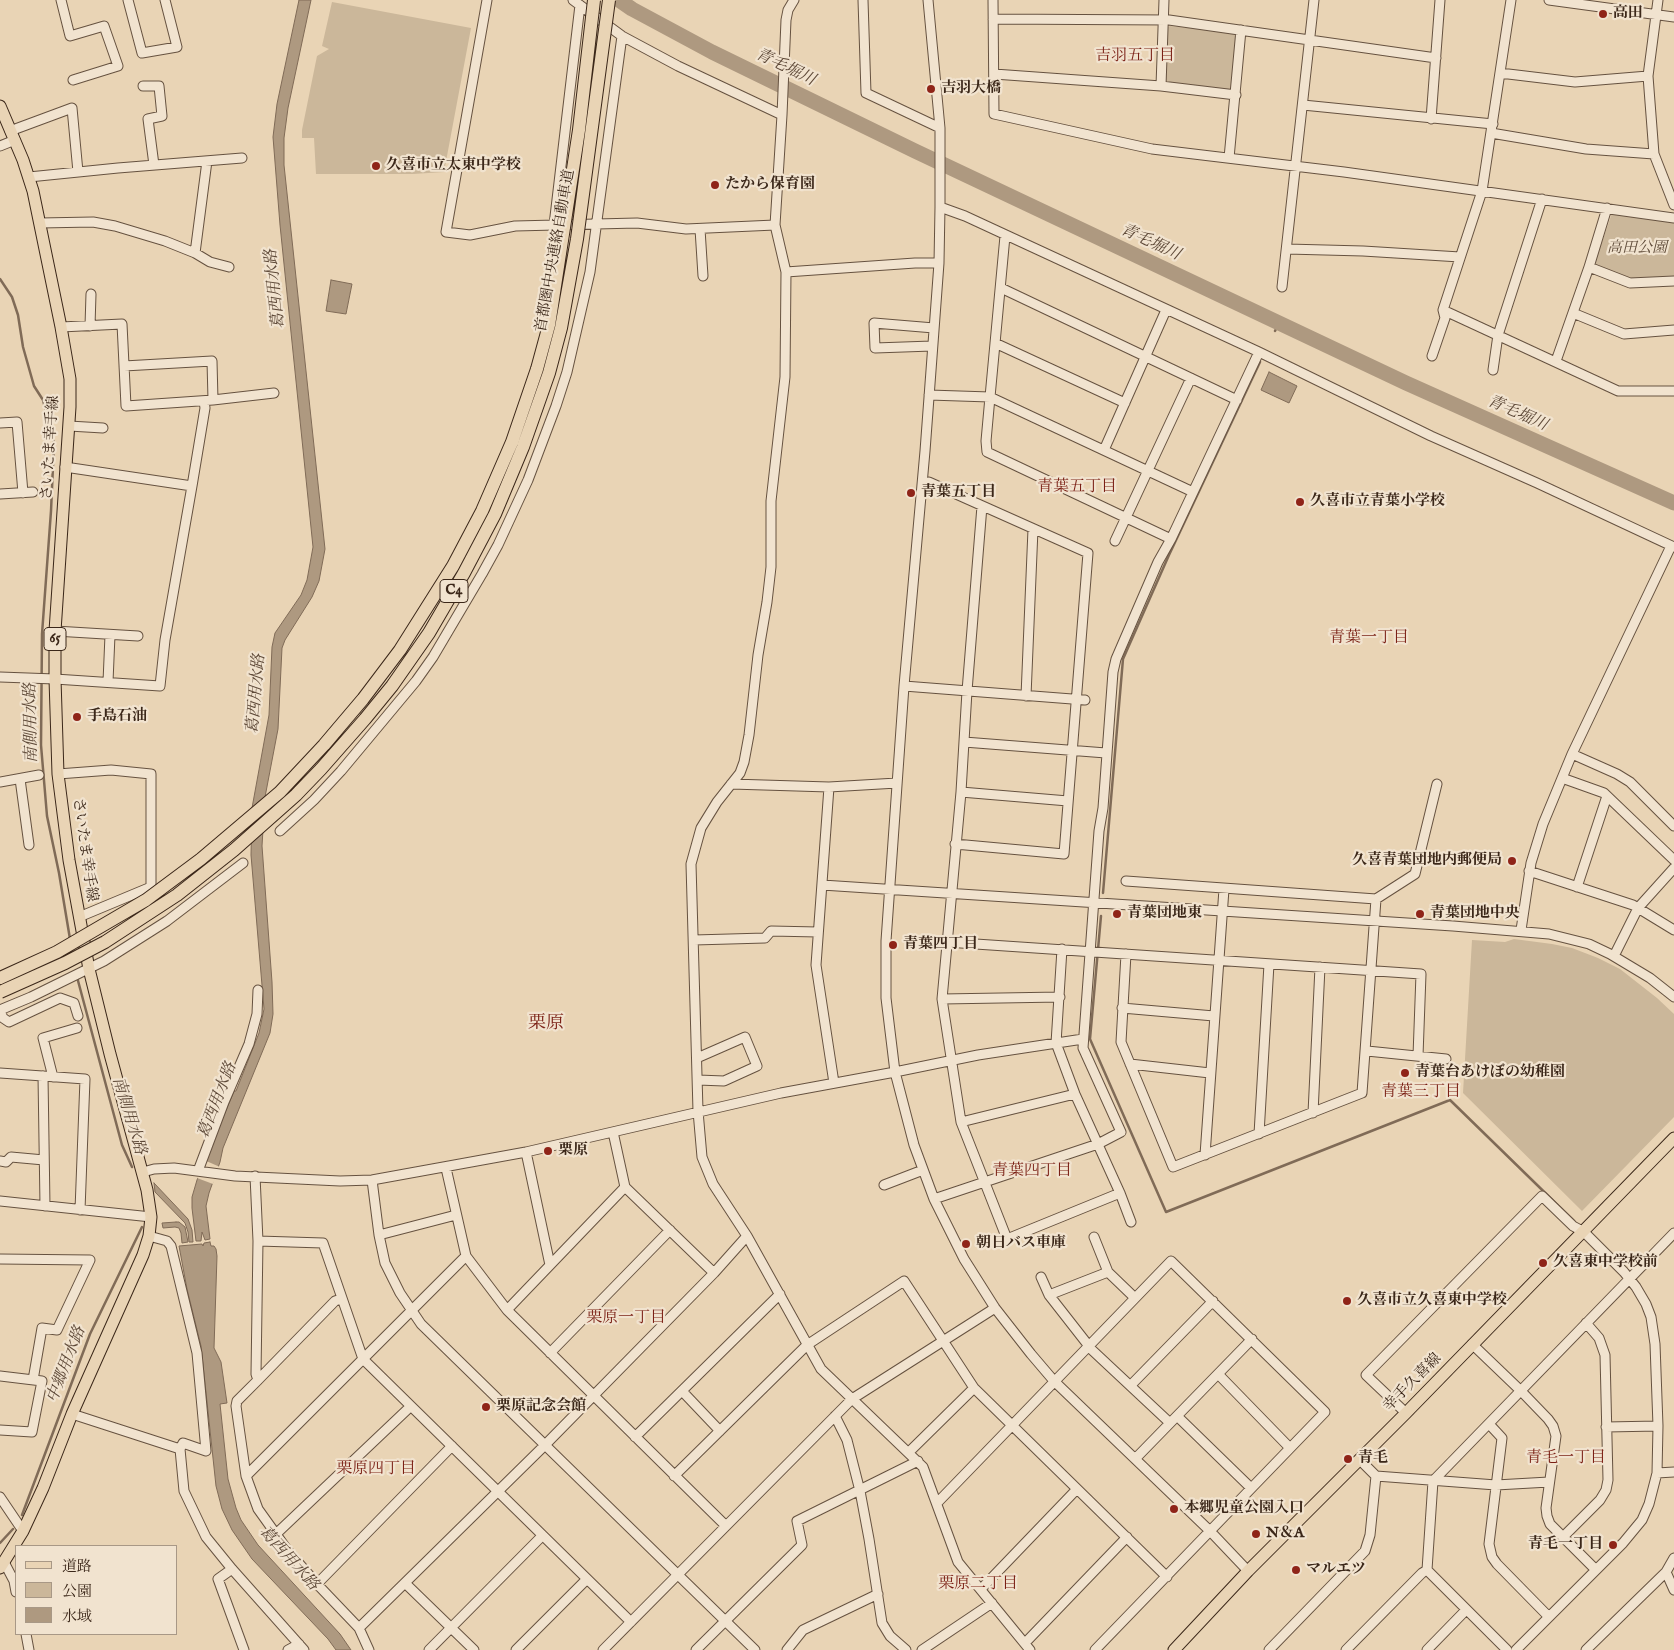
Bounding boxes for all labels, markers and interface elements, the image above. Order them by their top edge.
place label: 高田 [1613,5,1643,23]
marker: 高田 [1597,8,1609,20]
water label: 青毛堀川 [752,45,818,91]
district label: 吉羽五丁目 [1095,47,1175,67]
place label: 吉羽大橋 [941,80,1001,98]
marker: 吉羽大橋 [925,83,937,95]
place label: 久喜市立太東中学校 [386,157,521,175]
marker: 久喜市立太東中学校 [370,160,382,172]
street label: 首都圏中央連絡自動車道 [533,168,579,334]
place label: たから保育園 [725,176,815,194]
marker: たから保育園 [709,179,721,191]
water label: 青毛堀川 [1117,221,1183,265]
park label: 高田公園 [1607,240,1667,258]
water label: 葛西用水路 [262,248,290,330]
water label: 青毛堀川 [1484,392,1550,436]
street label: さいたま幸手線 [38,395,64,501]
district label: 青葉五丁目 [1037,478,1117,498]
place label: 青葉五丁目 [921,484,996,502]
marker: 青葉五丁目 [905,487,917,499]
place label: 久喜市立青葉小学校 [1310,493,1445,511]
marker: 久喜市立青葉小学校 [1294,496,1306,508]
road number: C4 [440,580,468,602]
road number: 65 [44,628,66,650]
district label: 青葉一丁目 [1329,629,1409,649]
water label: 葛西用水路 [244,653,270,735]
water label: 南側用水路 [22,683,42,763]
place label: 手島石油 [87,708,147,726]
marker: 手島石油 [71,711,83,723]
street label: さいたま幸手線 [68,797,100,903]
place label: 久喜青葉団地内郵便局 [1352,852,1502,870]
marker: 久喜青葉団地内郵便局 [1506,855,1518,867]
place label: 青葉団地東 [1127,905,1202,923]
place label: 青葉団地中央 [1430,905,1520,923]
marker: 青葉団地東 [1111,908,1123,920]
marker: 青葉団地中央 [1414,908,1426,920]
place label: 青葉四丁目 [903,936,978,954]
marker: 青葉四丁目 [887,939,899,951]
district label: 栗原 [528,1013,564,1035]
water label: 葛西用水路 [195,1060,241,1142]
place label: 青葉台あけぼの幼稚園 [1415,1064,1565,1082]
marker: 青葉台あけぼの幼稚園 [1399,1067,1411,1079]
water label: 南側用水路 [107,1075,149,1157]
district label: 青葉三丁目 [1381,1083,1461,1103]
place label: 栗原 [558,1142,588,1160]
marker: 栗原 [542,1145,554,1157]
district label: 青葉四丁目 [992,1162,1072,1182]
place label: 朝日バス車庫 [976,1235,1066,1253]
marker: 朝日バス車庫 [960,1238,972,1250]
place label: 久喜東中学校前 [1553,1254,1658,1272]
marker: 久喜東中学校前 [1537,1257,1549,1269]
place label: 久喜市立久喜東中学校 [1357,1292,1507,1310]
marker: 久喜市立久喜東中学校 [1341,1295,1353,1307]
district label: 栗原一丁目 [586,1309,666,1329]
water label: 中郷用水路 [44,1324,90,1406]
street label: 幸手久喜線 [1380,1350,1446,1416]
place label: 栗原記念会館 [496,1398,586,1416]
marker: 栗原記念会館 [480,1401,492,1413]
district label: 青毛一丁目 [1526,1449,1606,1469]
place label: 青毛 [1358,1450,1388,1468]
marker: 青毛 [1342,1453,1354,1465]
district label: 栗原四丁目 [336,1460,416,1480]
place label: 本郷児童公園入口 [1184,1500,1304,1518]
marker: 本郷児童公園入口 [1168,1503,1180,1515]
water label: 葛西用水路 [254,1523,322,1595]
place label: N＆A [1266,1525,1304,1543]
marker: N＆A [1250,1528,1262,1540]
place label: 青毛一丁目 [1528,1536,1603,1554]
marker: 青毛一丁目 [1607,1539,1619,1551]
legend [15,1545,178,1635]
text: 道路 [62,1557,92,1576]
place label: マルエツ [1306,1561,1366,1579]
marker: マルエツ [1290,1564,1302,1576]
district label: 栗原二丁目 [938,1575,1018,1595]
text: 公園 [62,1582,92,1601]
text: 水域 [62,1607,92,1626]

